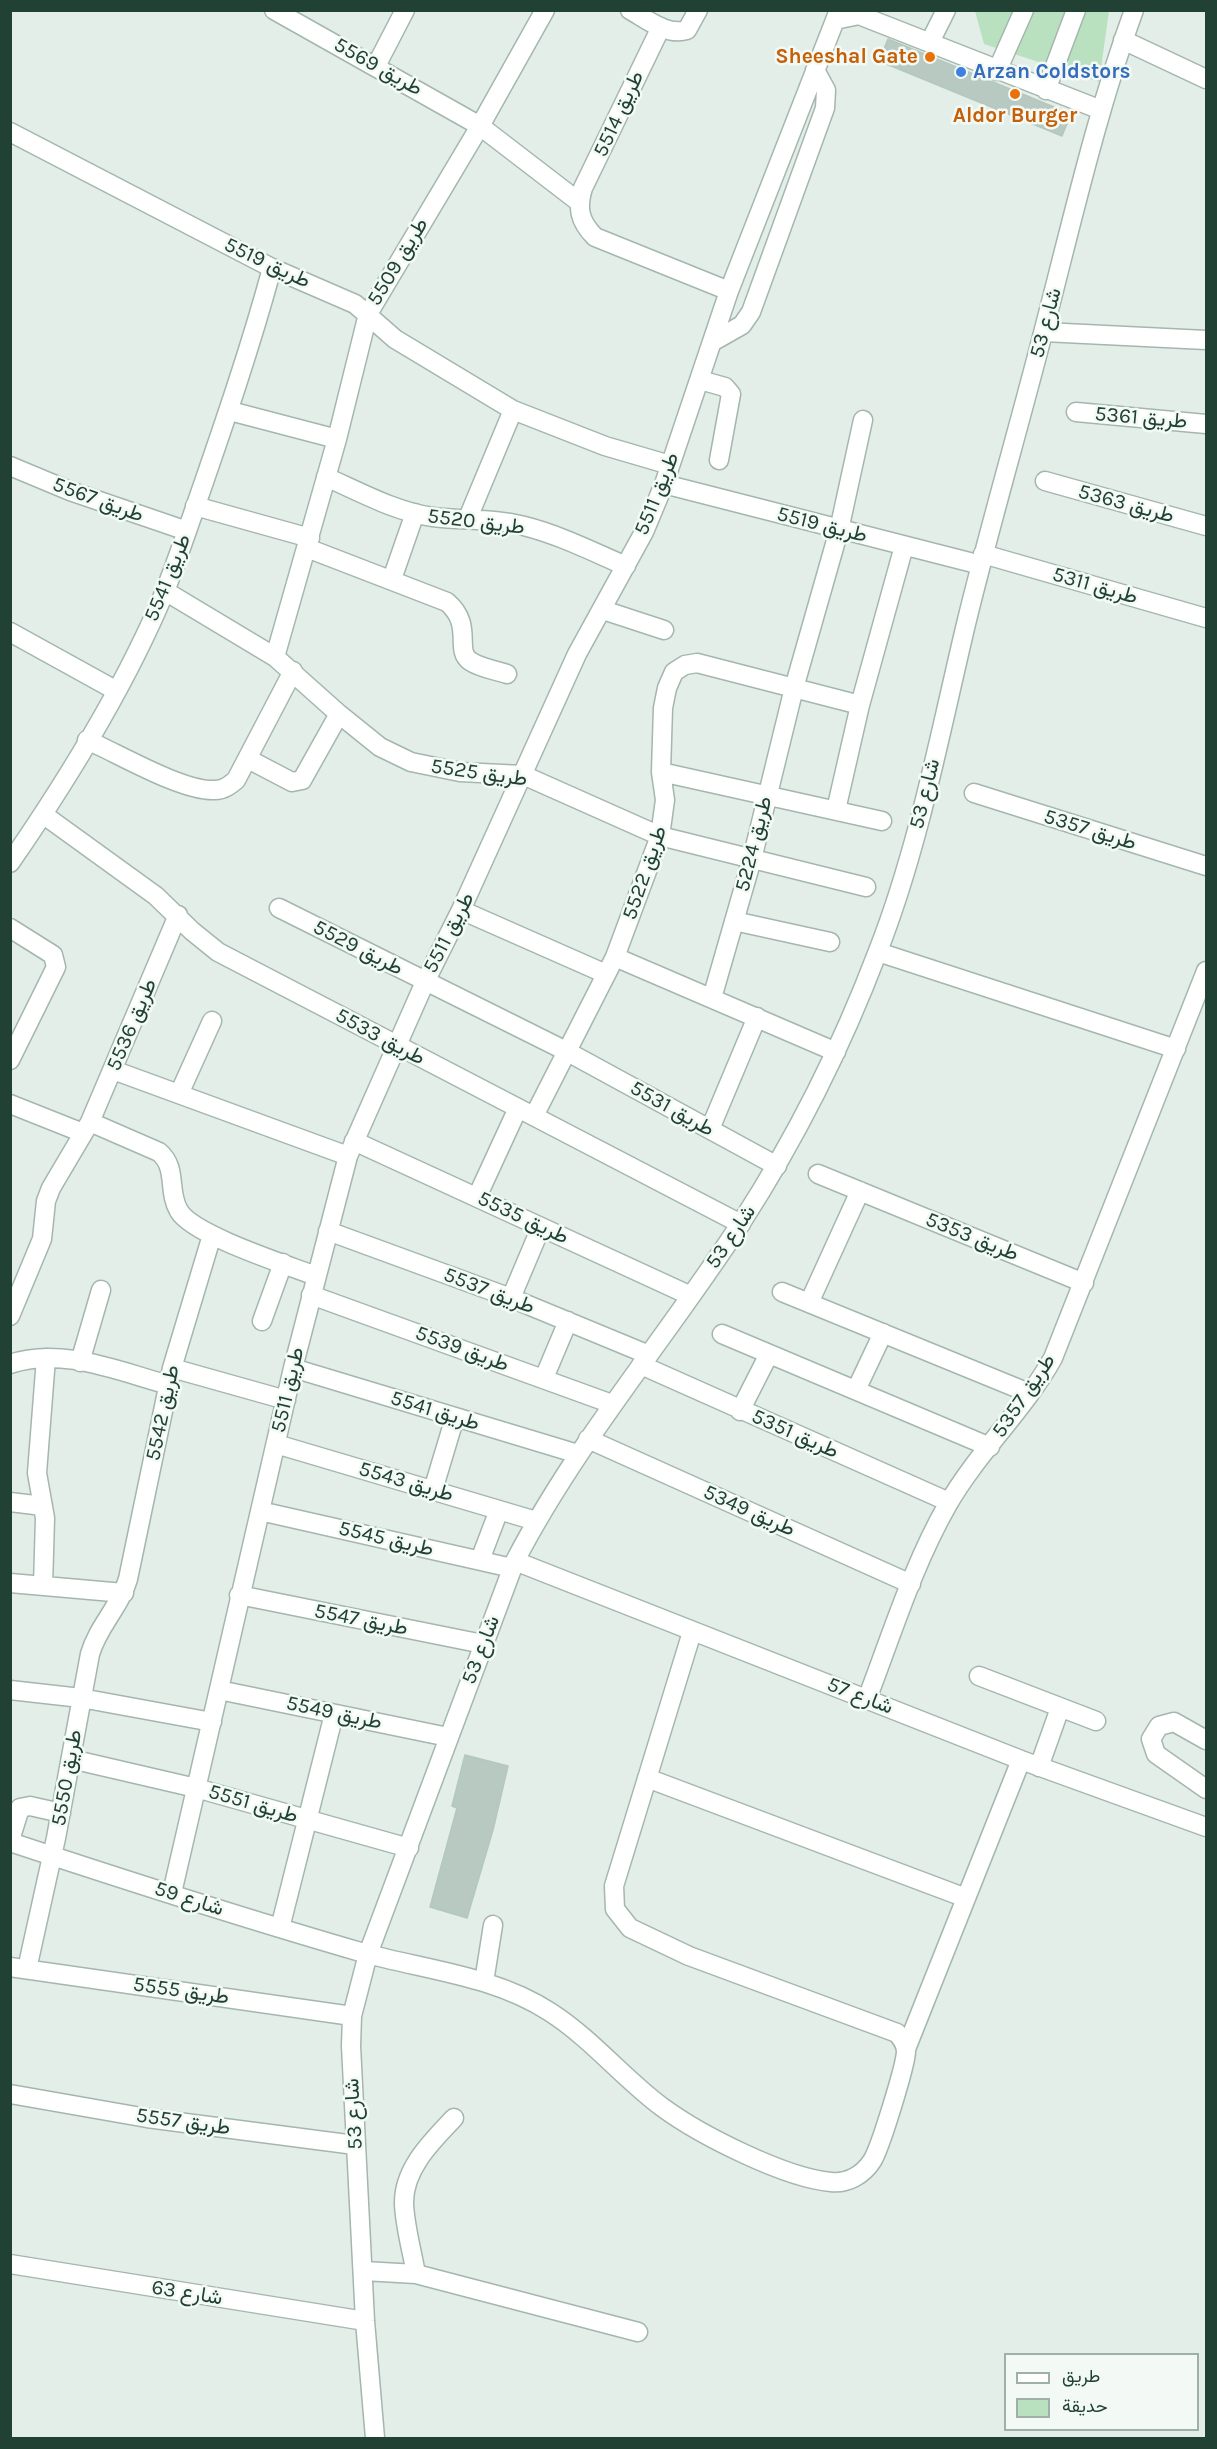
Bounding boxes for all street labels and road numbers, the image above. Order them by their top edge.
street label: طريق 5569 [329,32,427,102]
street label: طريق 5514 [588,67,650,161]
street label: طريق 5509 [362,214,434,310]
street label: طريق 5519 [220,232,314,294]
street label: شارع 53 [1025,285,1067,361]
street label: طريق 5361 [1094,401,1188,435]
street label: طريق 5511 [629,449,685,539]
street label: طريق 5567 [49,472,147,528]
street label: طريق 5363 [1075,479,1177,529]
street label: طريق 5519 [774,502,870,548]
street label: طريق 5520 [426,504,526,540]
street label: طريق 5541 [139,531,197,625]
street label: طريق 5311 [1049,562,1141,610]
street label: طريق 5525 [429,754,529,792]
street label: شارع 53 [904,756,946,832]
street label: طريق 5224 [730,794,778,894]
street label: طريق 5357 [1041,804,1139,856]
street label: طريق 5522 [617,823,673,923]
street label: طريق 5511 [418,888,480,978]
street label: طريق 5529 [309,915,407,981]
street label: طريق 5536 [101,975,163,1075]
street label: طريق 5533 [331,1003,429,1071]
street label: طريق 5531 [625,1076,719,1142]
street label: طريق 5535 [474,1186,572,1250]
street label: شارع 53 [701,1200,761,1274]
street label: طريق 5353 [922,1207,1022,1267]
street label: طريق 5537 [440,1262,538,1320]
street label: طريق 5539 [412,1320,512,1378]
street label: طريق 5511 [266,1345,310,1435]
street label: طريق 5357 [987,1349,1061,1443]
street label: طريق 5542 [141,1363,185,1463]
street label: طريق 5541 [387,1386,483,1436]
street label: طريق 5351 [748,1404,842,1464]
street label: طريق 5543 [356,1456,456,1508]
street label: طريق 5349 [699,1480,799,1542]
street label: طريق 5545 [336,1516,436,1562]
street label: طريق 5547 [312,1599,410,1641]
street label: شارع 53 [456,1612,506,1688]
street label: شارع 57 [823,1672,897,1720]
street label: طريق 5549 [284,1691,384,1735]
street label: طريق 5550 [46,1728,88,1828]
street label: طريق 5551 [205,1779,301,1829]
street label: شارع 59 [151,1876,227,1922]
street label: طريق 5555 [131,1972,231,2010]
street label: شارع 53 [340,2078,368,2150]
street label: طريق 5557 [134,2103,232,2141]
street label: شارع 63 [150,2275,224,2311]

